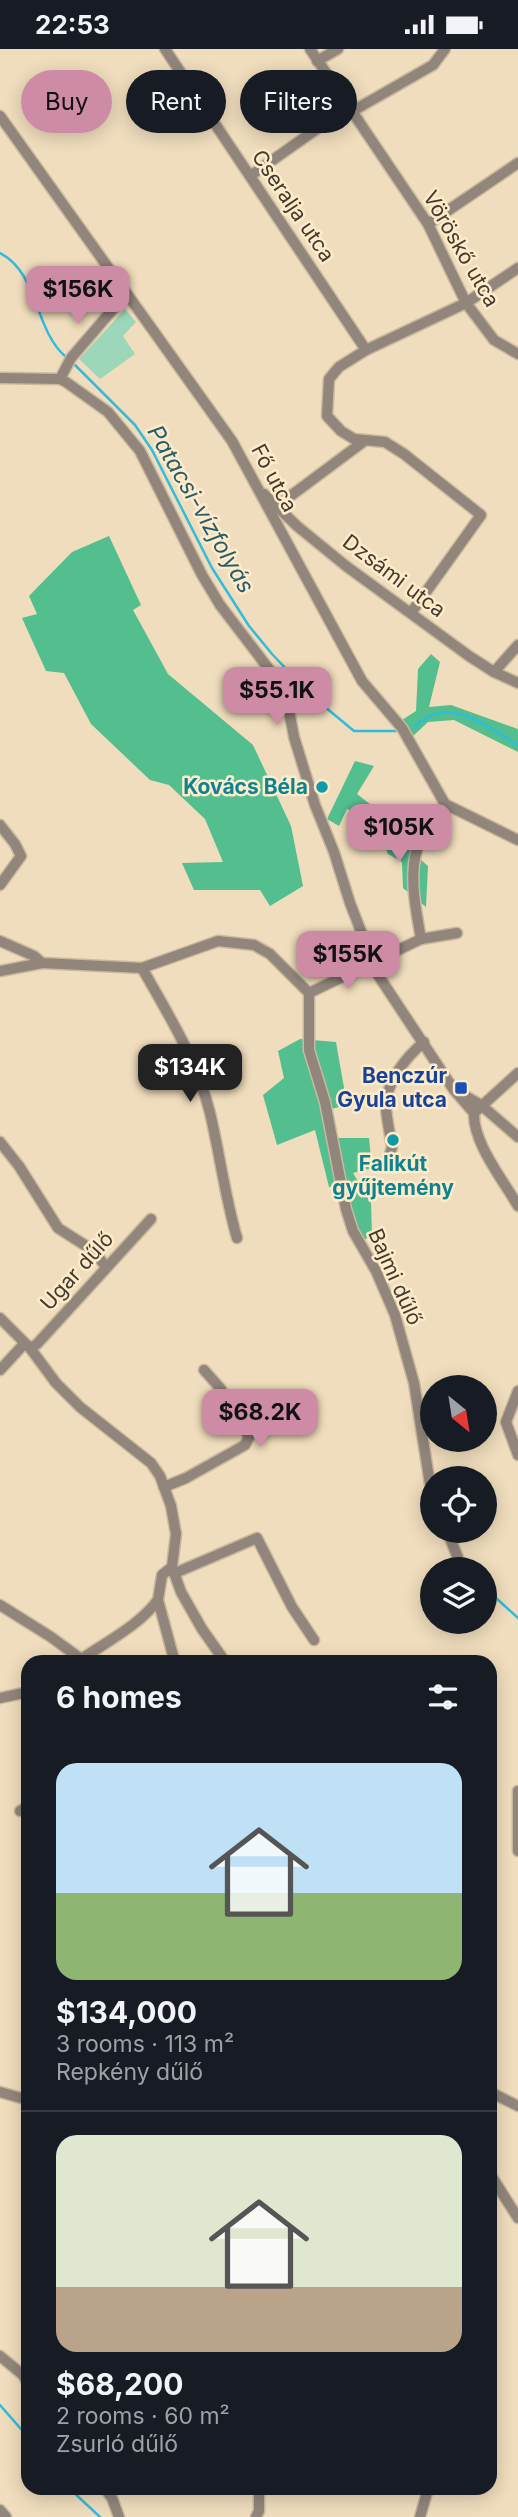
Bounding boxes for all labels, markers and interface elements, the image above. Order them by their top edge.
text: 22:53 [35,9,110,40]
chip: Buy [21,70,112,133]
chip: Rent [126,70,226,133]
chip: Filters [240,70,357,133]
street label: Cseralja utca [247,145,340,266]
street label: Vöröskő utca [418,186,505,311]
pin: $156K [29,267,127,326]
text: $156K [42,275,114,303]
water label: Patacsi-vízfolyás [142,420,260,598]
street label: Fő utca [246,440,303,516]
street label: Dzsámi utca [338,529,451,622]
pin: $55.1K [220,667,334,727]
text: $55.1K [239,676,315,704]
place label: Kovács Béla [183,774,308,799]
marker: Kovács Béla [314,779,330,795]
pin: $105K [350,805,448,864]
text: $105K [363,813,435,841]
pin: $155K [299,932,397,991]
text: $155K [313,940,383,968]
pin: $134K [141,1045,239,1104]
text: $134K [154,1053,226,1081]
place label: Benczúr Gyula utca [337,1063,447,1112]
marker: Benczúr Gyula utca [453,1080,469,1096]
marker: Falikút gyűjtemény [385,1132,401,1148]
place label: Falikút gyűjtemény [332,1151,454,1200]
street label: Bajmi dűlő [363,1225,428,1329]
street label: Ugar dűlő [35,1226,118,1315]
north arrow [420,1375,497,1453]
map controls [420,1375,497,1634]
pin: $68.2K [203,1389,317,1449]
text: $68.2K [218,1398,302,1426]
button: locate [420,1466,497,1543]
button: layers [420,1557,497,1634]
icon: filters [424,1678,462,1716]
text: 6 homes [56,1679,182,1715]
icon: home [196,1809,322,1935]
text: $134,000 [56,1994,197,2030]
text: 3 rooms · 113 m² [56,2030,234,2058]
text: Repkény dűlő [56,2058,203,2086]
icon: home [196,2181,322,2307]
text: $68,200 [56,2366,183,2402]
text: 2 rooms · 60 m² [56,2402,230,2430]
text: Zsurló dűlő [56,2430,178,2458]

